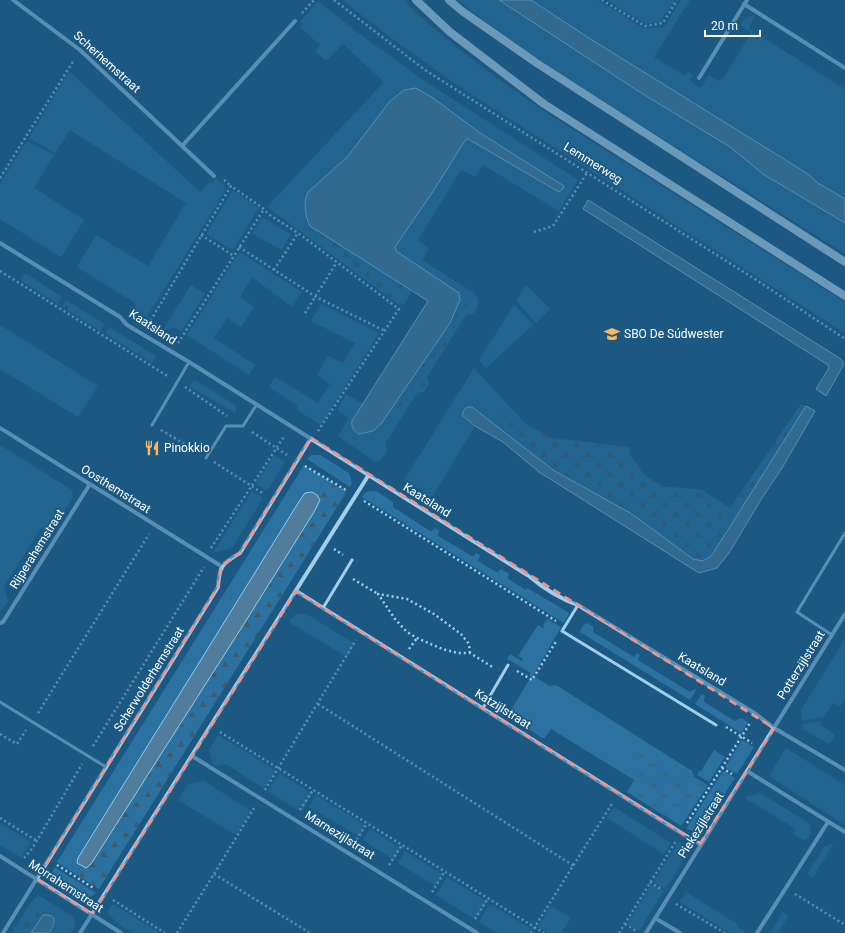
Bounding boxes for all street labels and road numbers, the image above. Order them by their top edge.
street label: Scherhemstraat [71,28,143,96]
street label: Lemmerweg [561,139,625,187]
street label: Kaatsland [127,307,179,347]
street label: Oosthemstraat [79,462,154,516]
street label: Kaatsland [401,480,453,520]
street label: Rijperahemstraat [7,507,67,591]
street label: Scherwolderhemstraat [111,624,187,734]
street label: Potterzijlstraat [774,628,828,702]
street label: Kaatsland [675,649,729,689]
street label: Katzijlstraat [472,686,534,732]
street label: Piekezijlstraat [675,790,727,860]
street label: Marnezijlstraat [303,808,378,862]
street label: Morrahemstraat [26,857,106,915]

